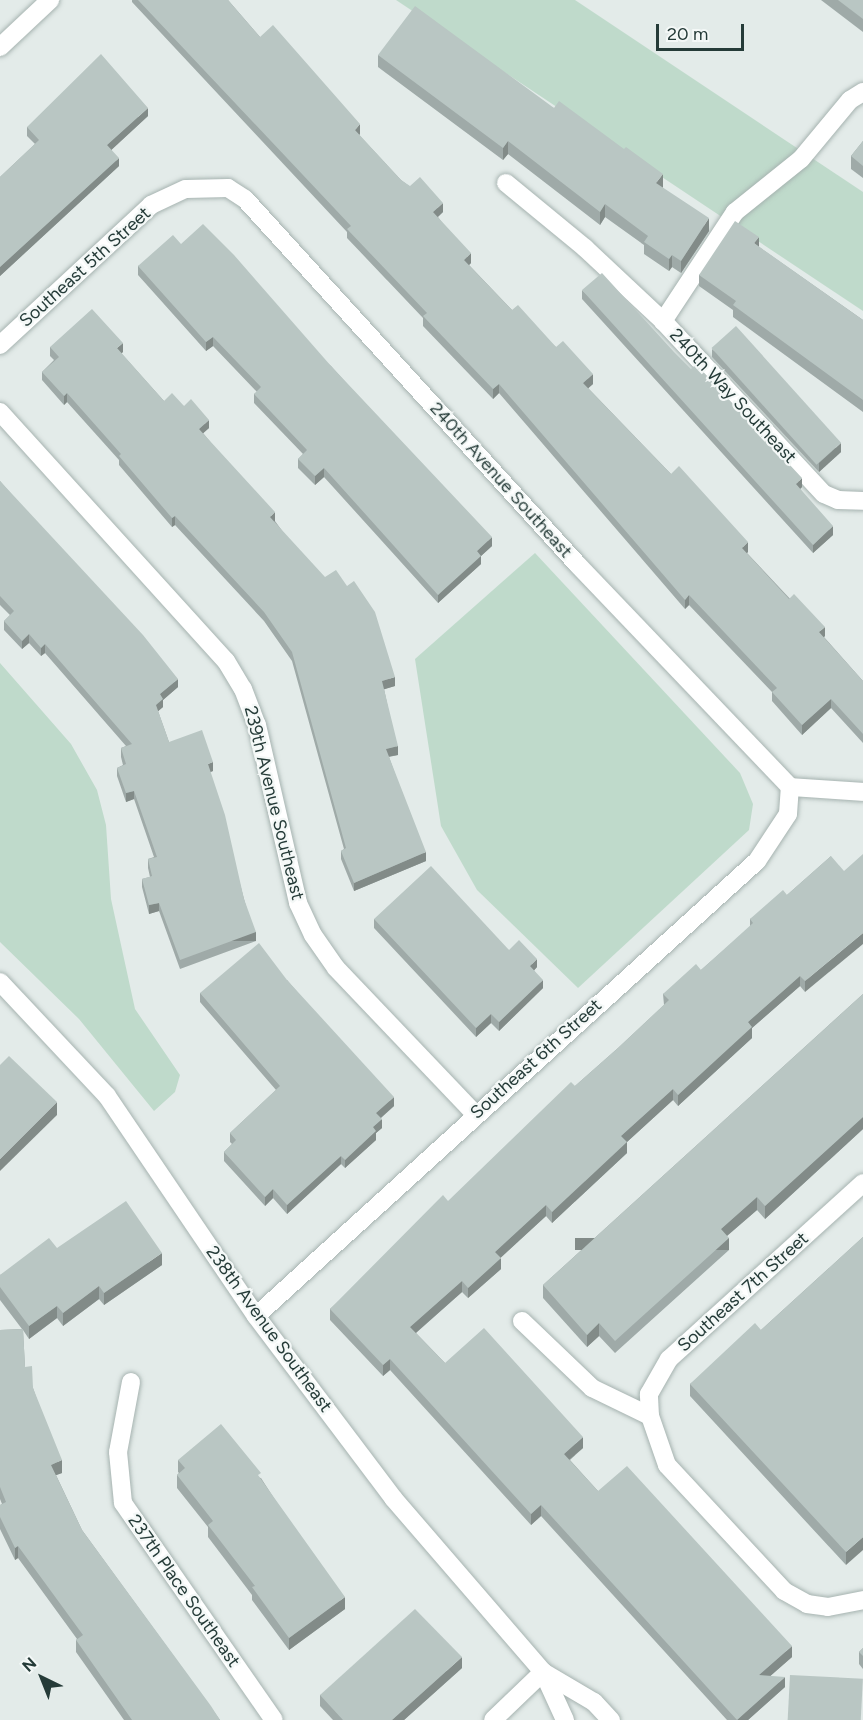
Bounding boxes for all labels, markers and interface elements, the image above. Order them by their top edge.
scale bar [659,12,748,50]
text: 20 m [667,23,708,45]
street label: Southeast 5th Street [15,202,155,332]
street label: 240th Way Southeast [665,324,801,468]
street label: 240th Avenue Southeast [425,398,577,562]
street label: 239th Avenue Southeast [239,704,309,902]
street label: Southeast 6th Street [466,994,606,1124]
street label: Southeast 7th Street [673,1228,813,1356]
street label: 238th Avenue Southeast [201,1242,337,1416]
street label: 237th Place Southeast [123,1511,245,1671]
north arrow [12,1648,72,1708]
text: N [18,1653,40,1676]

